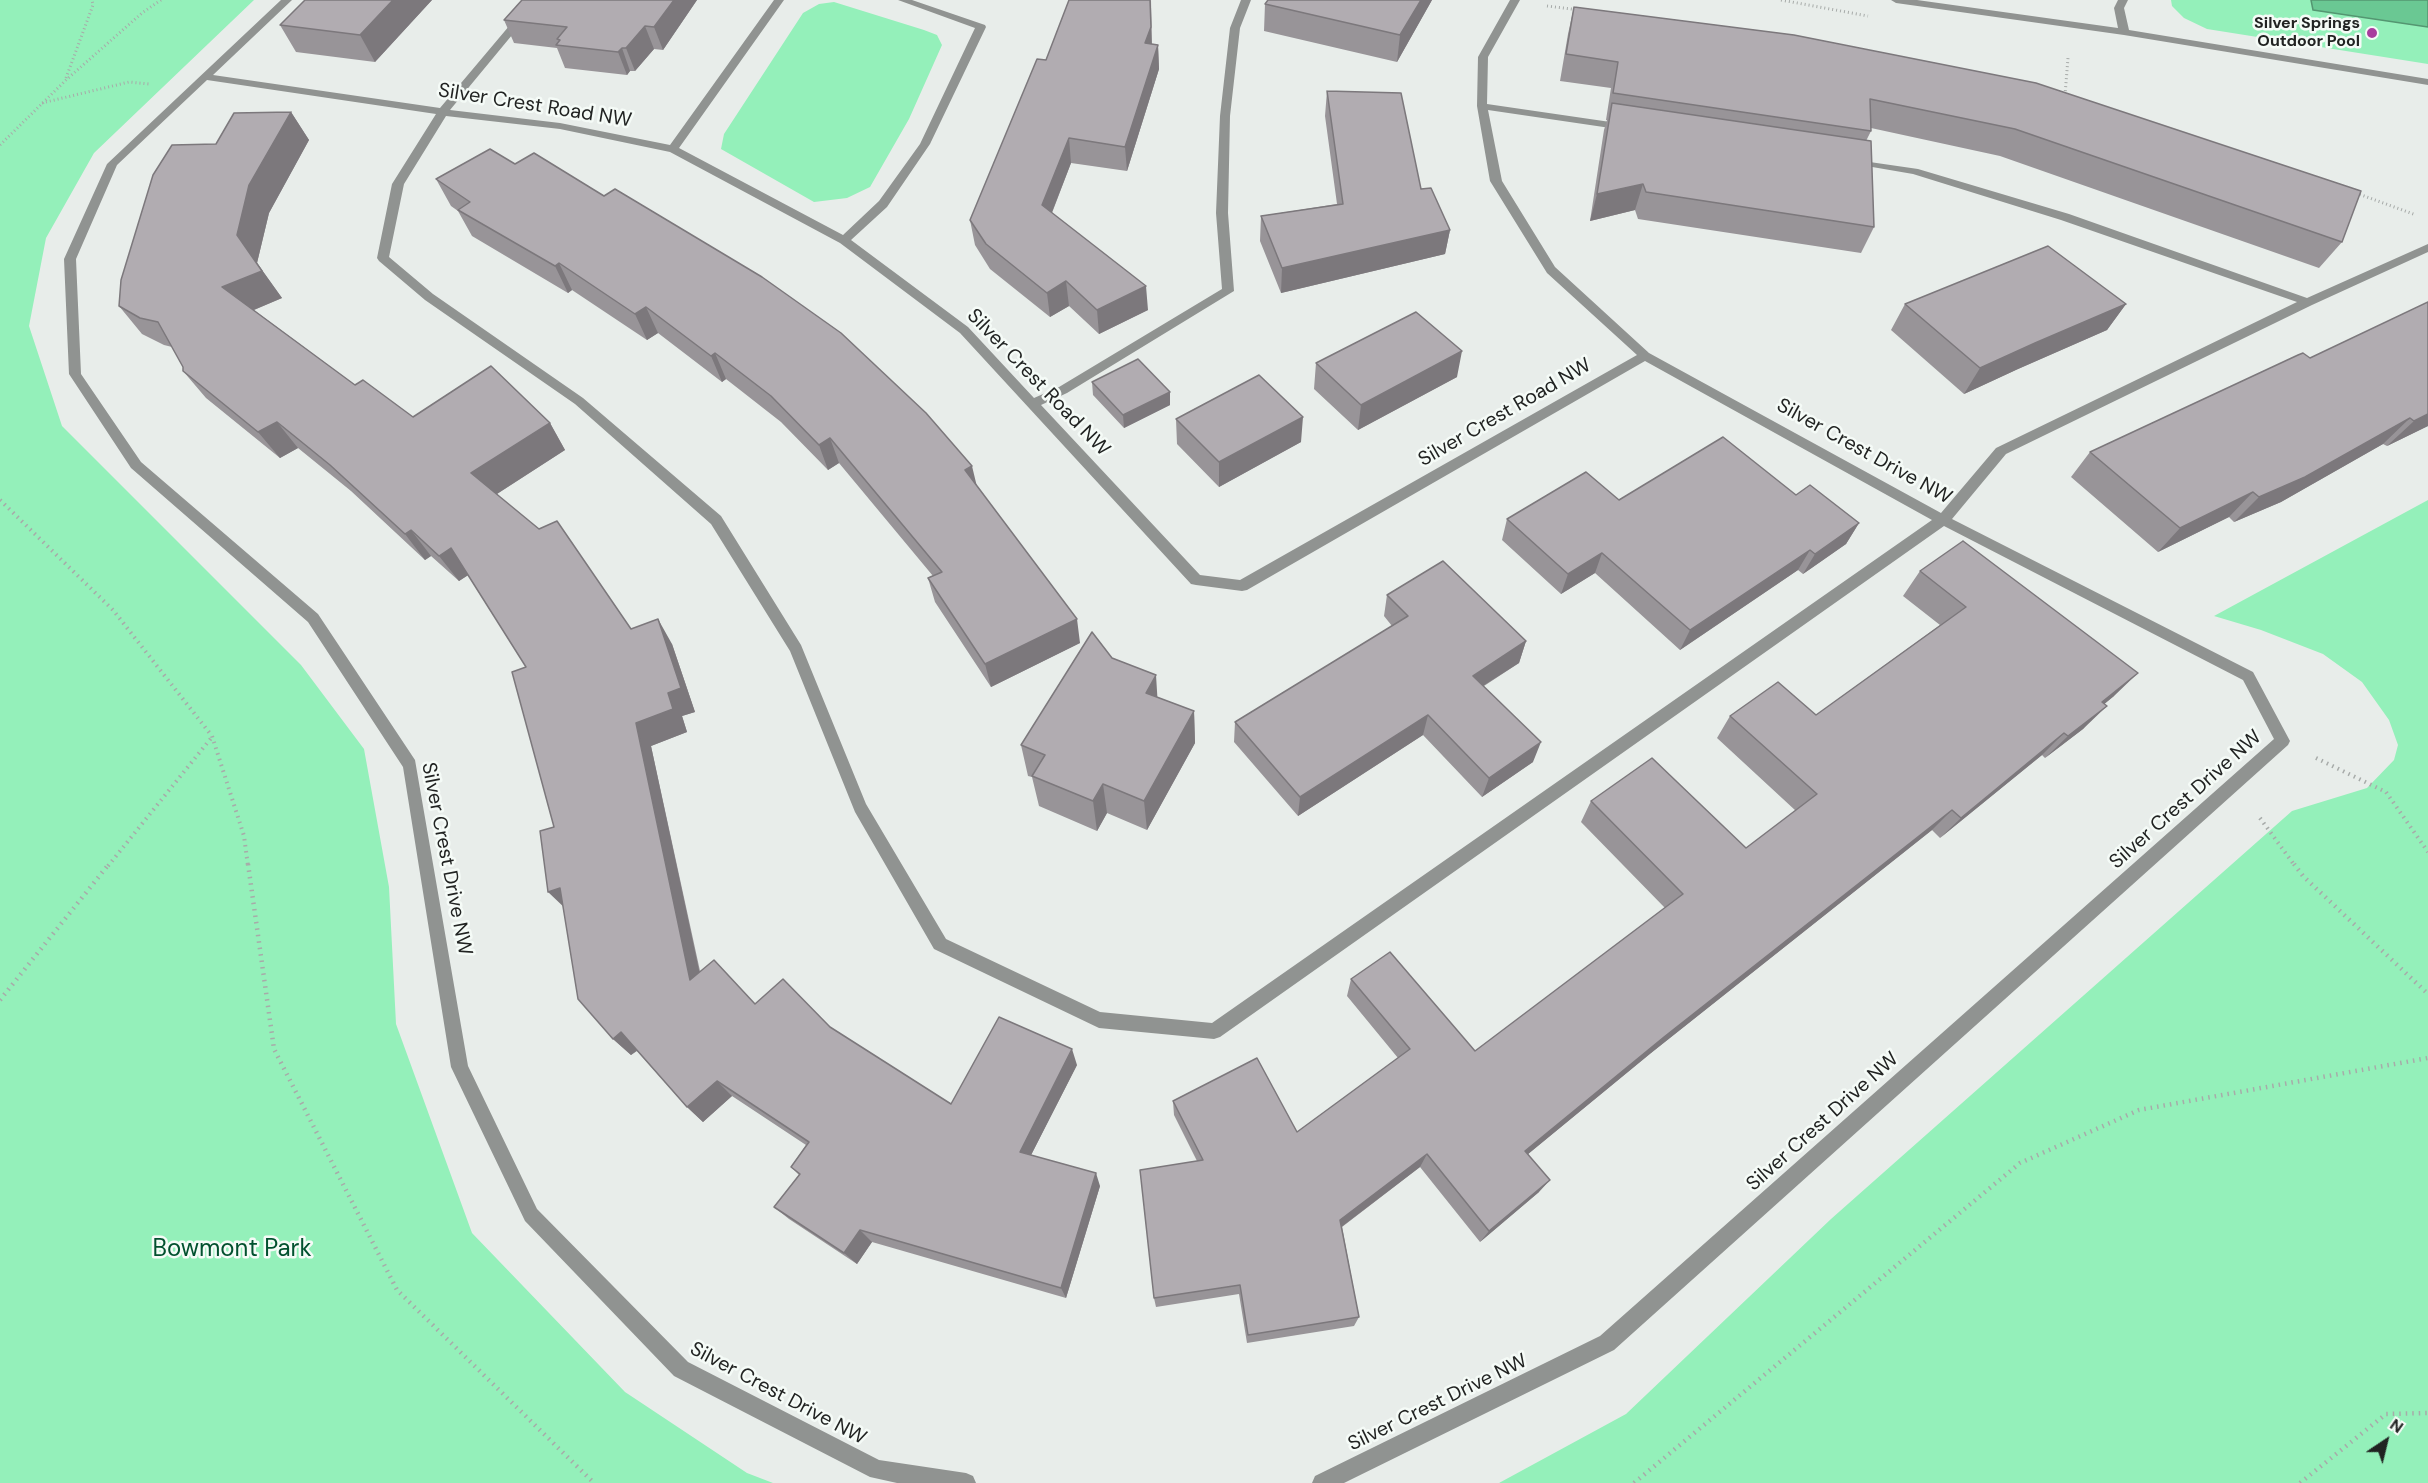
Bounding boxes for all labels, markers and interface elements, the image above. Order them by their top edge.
place label: Silver Springs Outdoor Pool [2254,14,2360,52]
marker: Silver Springs Outdoor Pool [2365,26,2379,40]
street label: Silver Crest Road NW [437,79,633,133]
street label: Silver Crest Road NW [961,304,1115,462]
street label: Silver Crest Road NW [1414,354,1596,472]
street label: Silver Crest Drive NW [1772,394,1956,510]
street label: Silver Crest Drive NW [2105,725,2267,875]
street label: Silver Crest Drive NW [415,760,477,958]
street label: Silver Crest Drive NW [1742,1047,1904,1197]
park label: Bowmont Park [152,1236,312,1264]
street label: Silver Crest Drive NW [686,1337,870,1451]
street label: Silver Crest Drive NW [1345,1349,1531,1457]
north arrow [2356,1411,2416,1471]
text: N [2386,1414,2407,1438]

